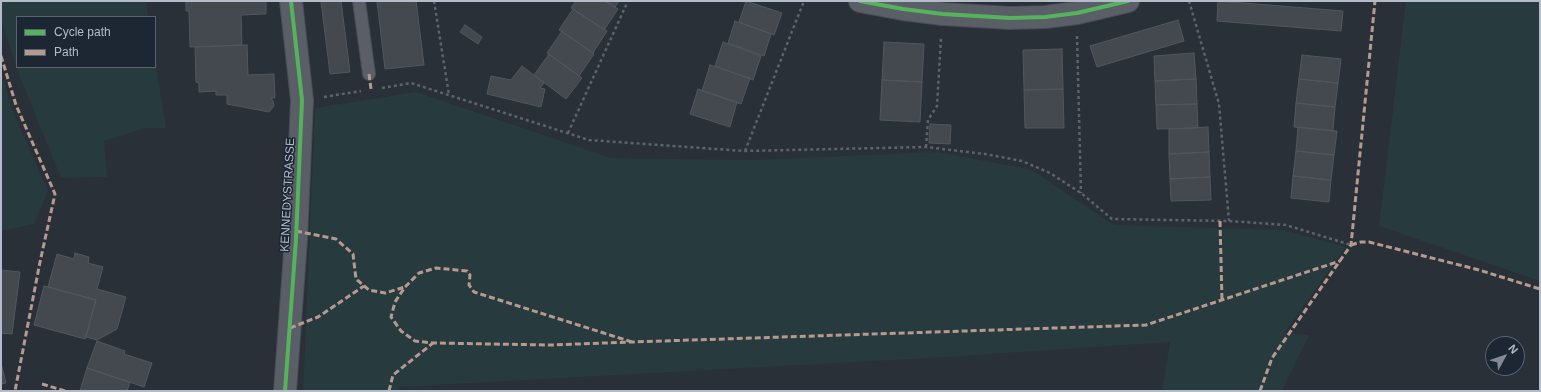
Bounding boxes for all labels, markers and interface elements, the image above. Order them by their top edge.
legend [16,16,156,68]
text: Cycle path [54,25,111,39]
text: Path [54,45,79,59]
street label: KENNEDYSTRASSE [278,138,298,252]
north arrow [1485,336,1525,376]
text: N [1506,342,1521,356]

